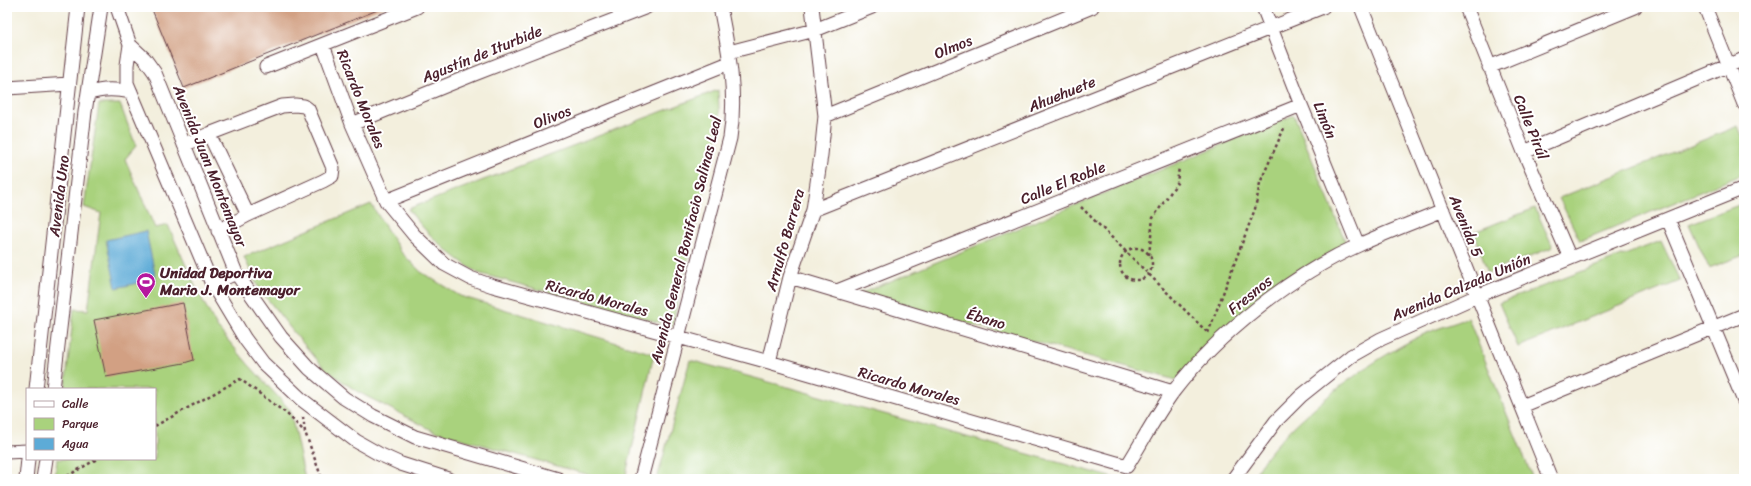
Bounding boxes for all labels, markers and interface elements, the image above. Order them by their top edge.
street label: Agustín de Iturbide [417,18,546,90]
street label: Olmos [930,27,977,66]
street label: Ricardo Morales [329,46,393,153]
street label: Ahuehuete [1023,69,1100,120]
street label: Avenida Juan Montemayor [165,80,255,252]
street label: Calle Pirúl [1506,90,1556,164]
street label: Olivos [529,97,576,136]
street label: Limón [1306,97,1344,143]
street label: Avenida General Bonifacio Salinas Leal [642,113,730,367]
street label: Avenida Uno [41,153,77,239]
street label: Calle El Roble [1016,154,1110,212]
street label: Arnulfo Barrera [758,185,812,295]
street label: Avenida 5 [1441,190,1490,261]
street label: Avenida Calzada Unión [1386,246,1535,328]
place label: Unidad Deportiva Mario J. Montemayor [159,260,301,303]
street label: Fresnos [1222,269,1278,321]
sports icon: Unidad Deportiva Mario J. Montemayor [135,271,157,299]
street label: Ricardo Morales [543,272,652,324]
street label: Ébano [963,301,1009,337]
street label: Ricardo Morales [855,359,964,413]
legend [26,388,156,460]
text: Calle [62,393,89,415]
text: Parque [62,413,99,435]
text: Agua [61,433,89,455]

